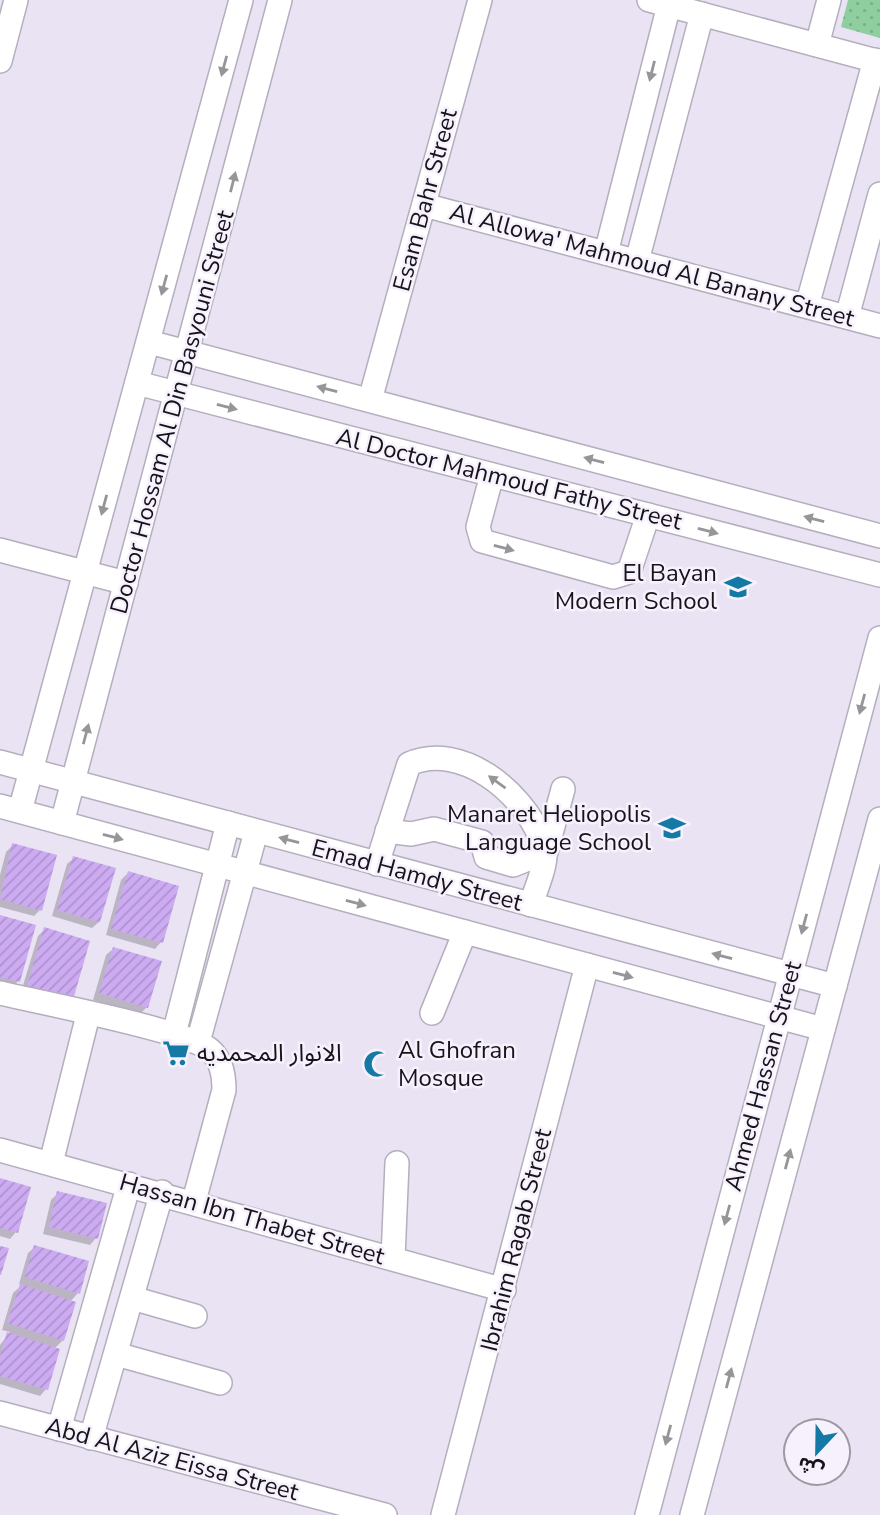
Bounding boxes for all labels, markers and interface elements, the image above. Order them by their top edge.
one-way arrow [218,56,228,77]
one-way arrow [646,61,657,83]
street label: Esam Bahr Street [385,105,465,295]
one-way arrow [228,171,239,193]
street label: Al Allowa' Mahmoud Al Banany Street [446,196,858,335]
street label: Doctor Hossam Al Din Basyouni Street [103,206,242,617]
one-way arrow [158,275,169,297]
one-way arrow [316,383,338,394]
one-way arrow [216,402,238,413]
street label: Al Doctor Mahmoud Fathy Street [333,421,686,538]
one-way arrow [583,454,605,465]
one-way arrow [98,494,109,516]
one-way arrow [803,513,825,524]
one-way arrow [698,526,720,537]
one-way arrow [493,543,515,554]
place label: El Bayan Modern School [555,557,717,617]
school or university icon: El Bayan Modern School [723,572,753,602]
one-way arrow [857,694,867,715]
one-way arrow [82,723,92,744]
one-way arrow [488,776,506,790]
place label: Manaret Heliopolis Language School [447,798,651,858]
school or university icon: Manaret Heliopolis Language School [657,813,687,843]
street label: Emad Hamdy Street [308,831,526,919]
one-way arrow [102,832,124,843]
one-way arrow [278,834,300,845]
one-way arrow [346,898,368,909]
one-way arrow [798,913,809,935]
one-way arrow [710,950,732,961]
street label: Ahmed Hassan Street [717,957,809,1194]
one-way arrow [612,970,634,981]
place label: Al Ghofran Mosque [398,1034,516,1094]
place label: الانوار المحمديه [197,1037,342,1069]
supermarket icon: الانوار المحمديه [161,1038,191,1068]
mosque icon: Al Ghofran Mosque [362,1049,392,1079]
street label: Ibrahim Ragab Street [473,1125,559,1355]
one-way arrow [783,1147,794,1169]
street label: Hassan Ibn Thabet Street [116,1166,389,1272]
one-way arrow [721,1204,731,1225]
one-way arrow [724,1367,735,1389]
street label: Abd Al Aziz Eissa Street [42,1410,303,1508]
north arrow [782,1417,852,1487]
one-way arrow [662,1424,673,1446]
text: ش [794,1450,828,1484]

